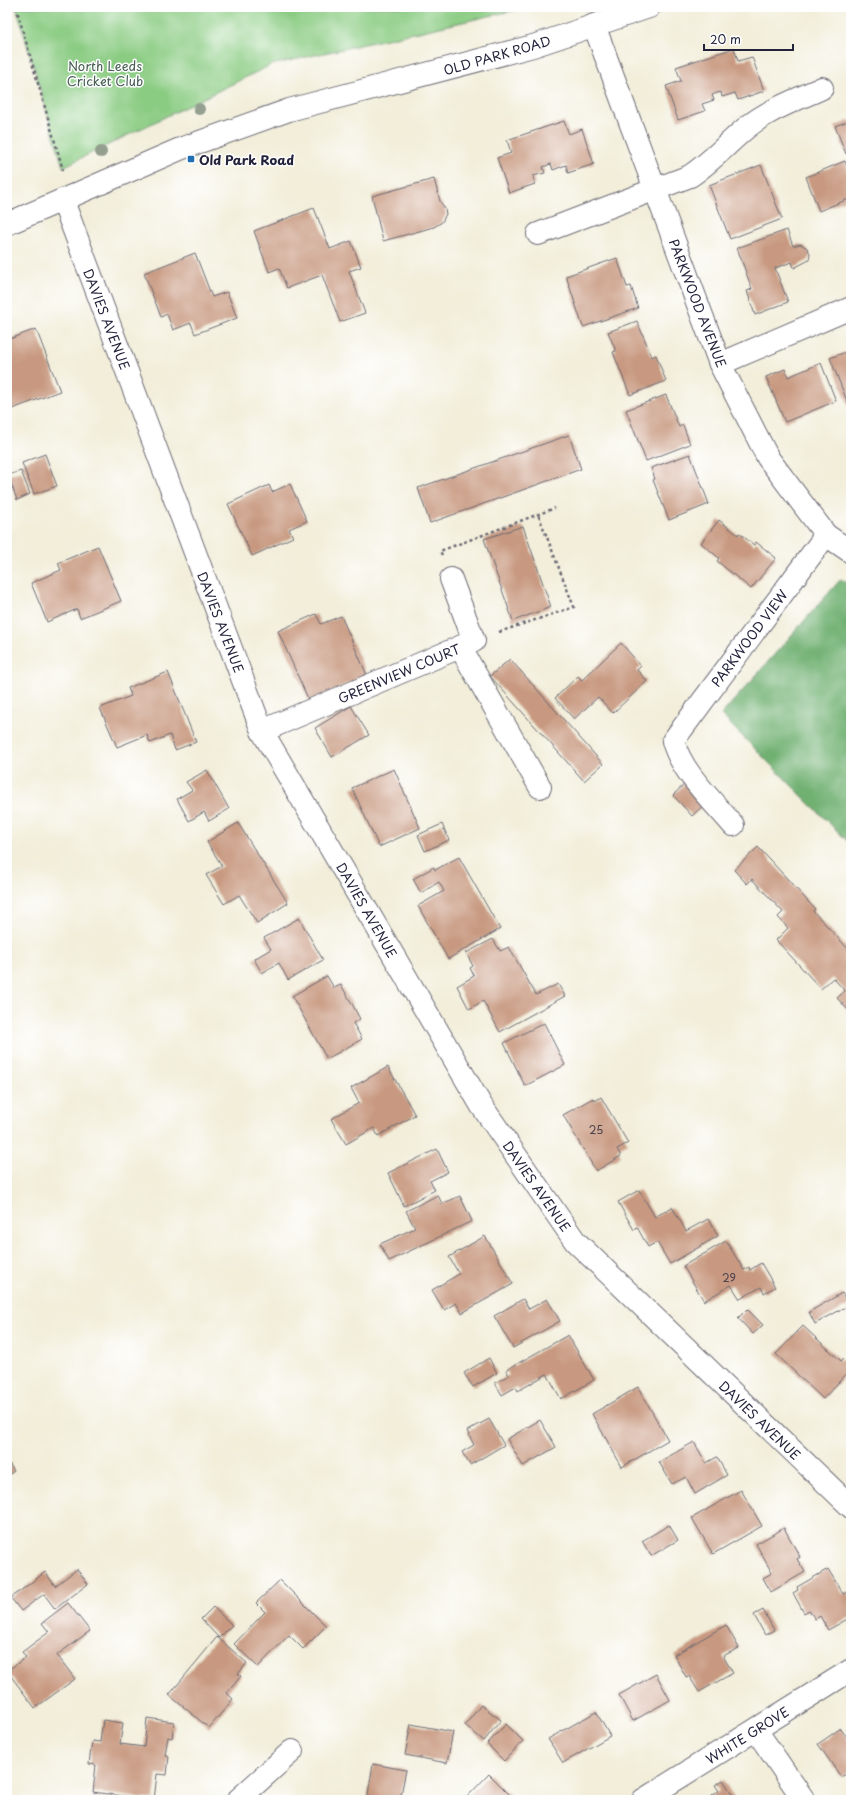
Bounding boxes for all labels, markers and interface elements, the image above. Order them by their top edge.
scale bar [704,26,793,52]
text: 20 m [710,30,741,48]
street label: OLD PARK ROAD [441,31,553,79]
park label: North Leeds Cricket Club [67,56,143,90]
place label: Old Park Road [199,150,294,169]
marker: Old Park Road [186,154,196,164]
street label: PARKWOOD AVENUE [665,236,731,370]
street label: DAVIES AVENUE [79,266,135,372]
street label: DAVIES AVENUE [193,569,249,675]
street label: PARKWOOD VIEW [706,585,792,690]
street label: GREENVIEW COURT [335,639,463,707]
street label: DAVIES AVENUE [332,859,402,961]
house number: 25 [589,1121,603,1138]
street label: DAVIES AVENUE [499,1137,575,1235]
house number: 29 [722,1269,736,1286]
street label: DAVIES AVENUE [715,1376,805,1464]
street label: WHITE GROVE [702,1702,792,1768]

